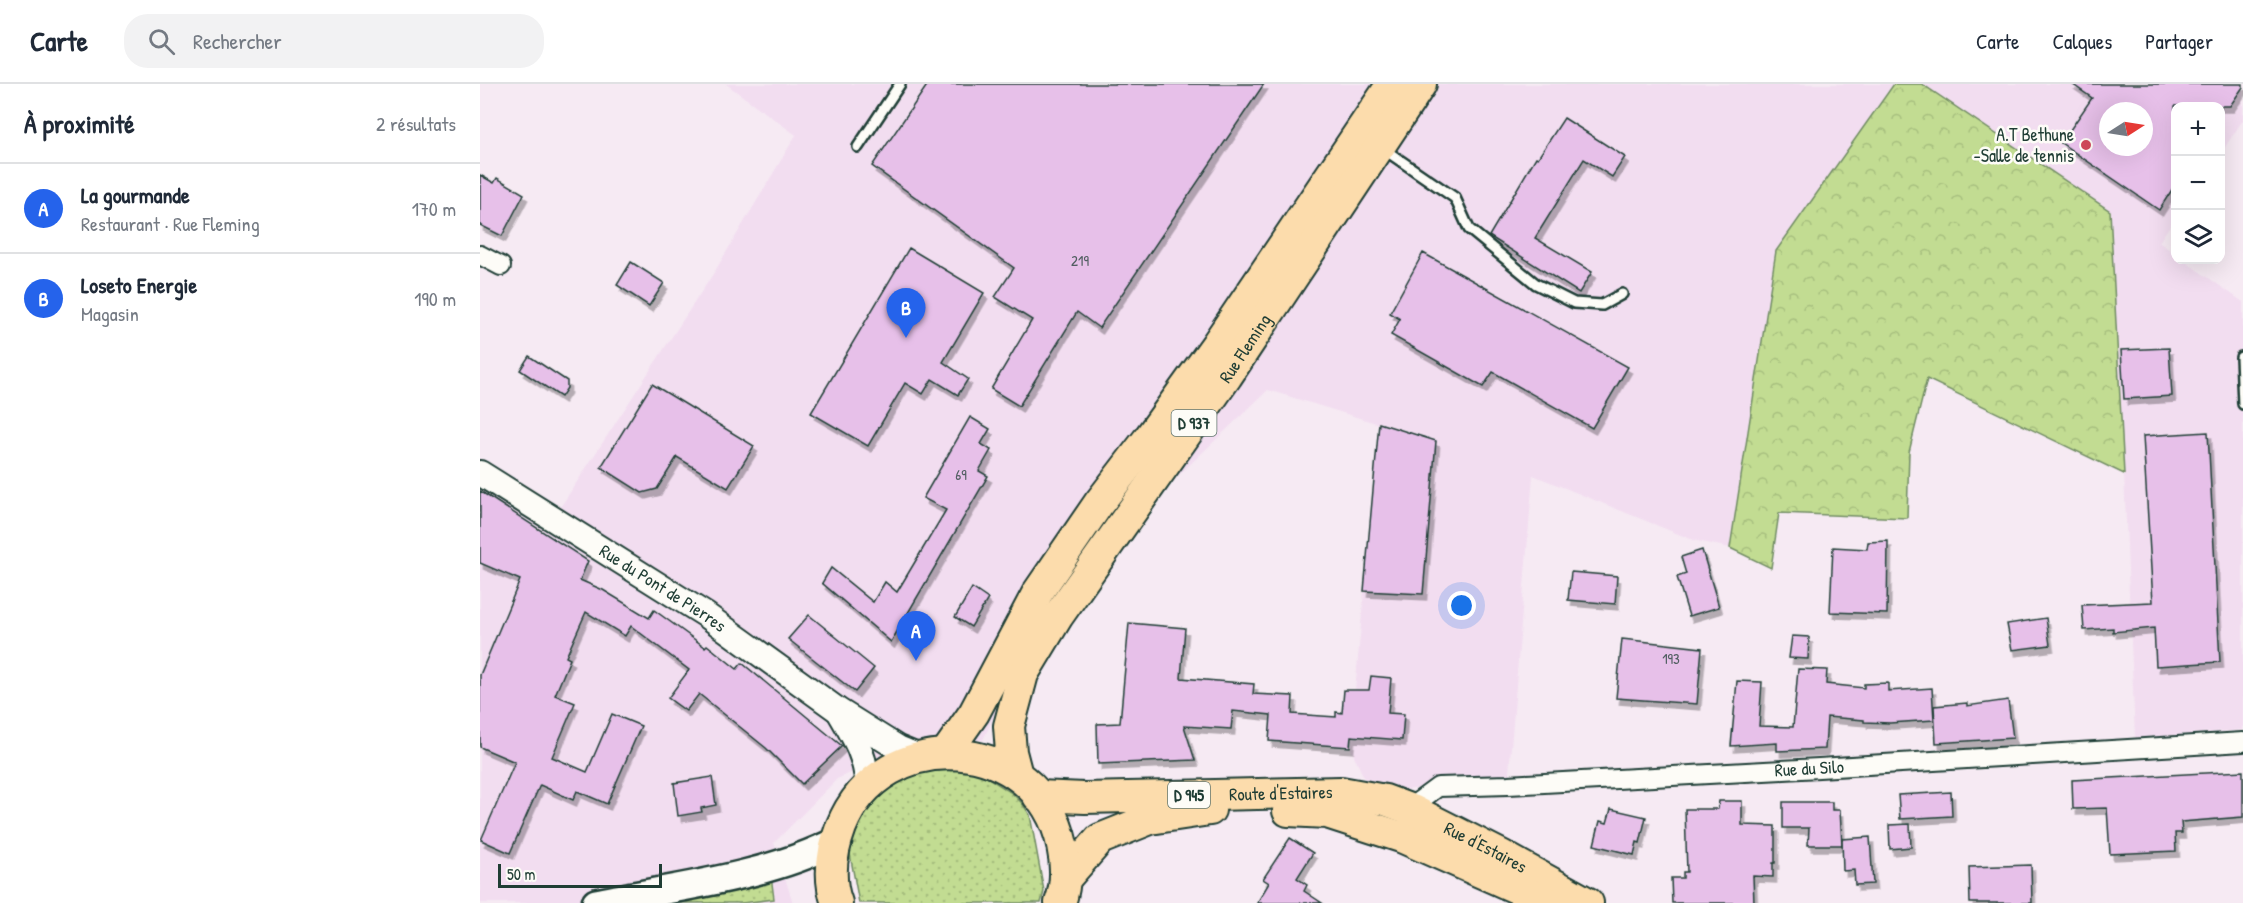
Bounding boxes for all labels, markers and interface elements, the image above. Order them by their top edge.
search box [124,14,544,68]
text: Carte [30,22,88,60]
icon: search [145,25,178,58]
text: Rechercher [193,26,282,56]
text: Carte [1976,27,2019,56]
text: Calques [2052,27,2112,56]
text: Partager [2145,27,2213,56]
north arrow [2099,102,2153,156]
map controls [2171,102,2225,264]
button: + [2171,102,2225,156]
text: À proximité [24,106,135,141]
text: 2 résultats [376,110,456,137]
place label: A.T Bethune -Salle de tennis [1973,122,2074,168]
marker: A.T Bethune -Salle de tennis [2079,138,2093,152]
button: − [2171,156,2225,210]
text: La gourmande [81,180,190,210]
text: A [39,195,48,222]
text: 170 m [412,195,456,222]
text: Restaurant · Rue Fleming [81,210,260,237]
button: layers [2171,210,2225,264]
house number: 219 [1071,250,1089,271]
text: Loseto Energie [81,270,197,300]
text: B [38,285,49,312]
text: 190 m [414,285,456,312]
pin: B [886,288,926,338]
text: Magasin [81,300,139,327]
street label: Rue Fleming [1213,309,1277,388]
road number: D 937 [1172,410,1216,436]
house number: 69 [955,464,967,485]
street label: Rue du Pont de Pierres [595,538,731,638]
your location [1447,591,1476,620]
pin: A [896,612,936,661]
house number: 193 [1662,648,1680,669]
street label: Rue du Silo [1774,753,1845,782]
street label: Route d'Estaires [1229,779,1333,807]
road number: D 945 [1168,782,1210,808]
street label: Rue d'Estaires [1440,815,1532,879]
scale bar [498,861,662,888]
text: 50 m [507,863,536,885]

